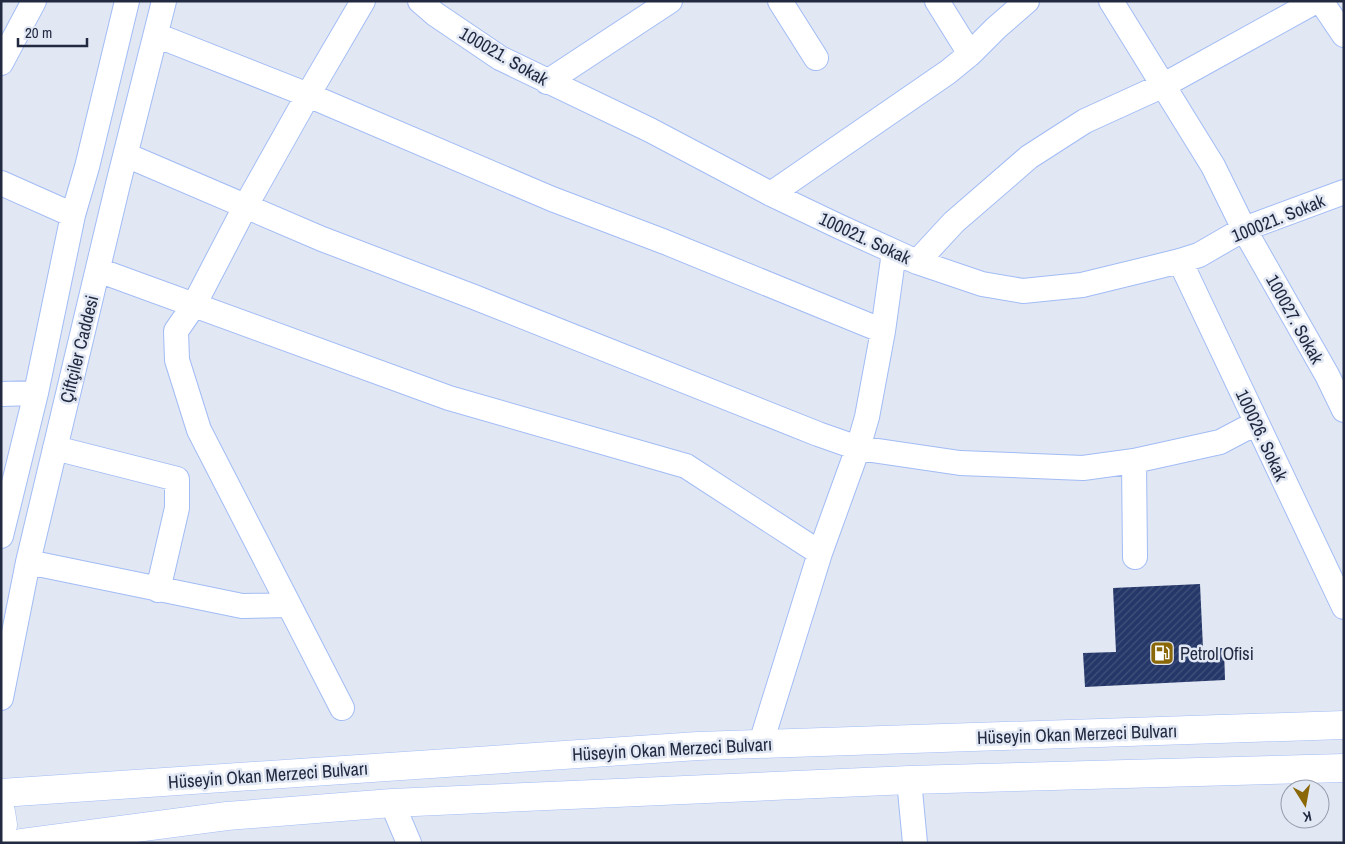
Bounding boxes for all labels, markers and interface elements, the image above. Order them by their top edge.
scale bar [18,15,86,47]
street label: 100021. Sokak [455,21,553,92]
text: 20 m [25,22,52,43]
street label: 100021. Sokak [1228,188,1329,248]
street label: 100021. Sokak [815,206,915,270]
street label: 100027. Sokak [1260,270,1330,369]
street label: Çiftçiler Caddesi [54,293,104,405]
street label: 100026. Sokak [1230,385,1294,485]
fuel station icon: Petrol Ofisi [1149,640,1175,666]
place label: Petrol Ofisi [1180,641,1254,666]
street label: Hüseyin Okan Merzeci Bulvarı [977,718,1177,750]
street label: Hüseyin Okan Merzeci Bulvarı [571,731,773,767]
street label: Hüseyin Okan Merzeci Bulvarı [167,756,369,794]
north arrow [1280,779,1330,829]
text: K [1301,807,1313,827]

